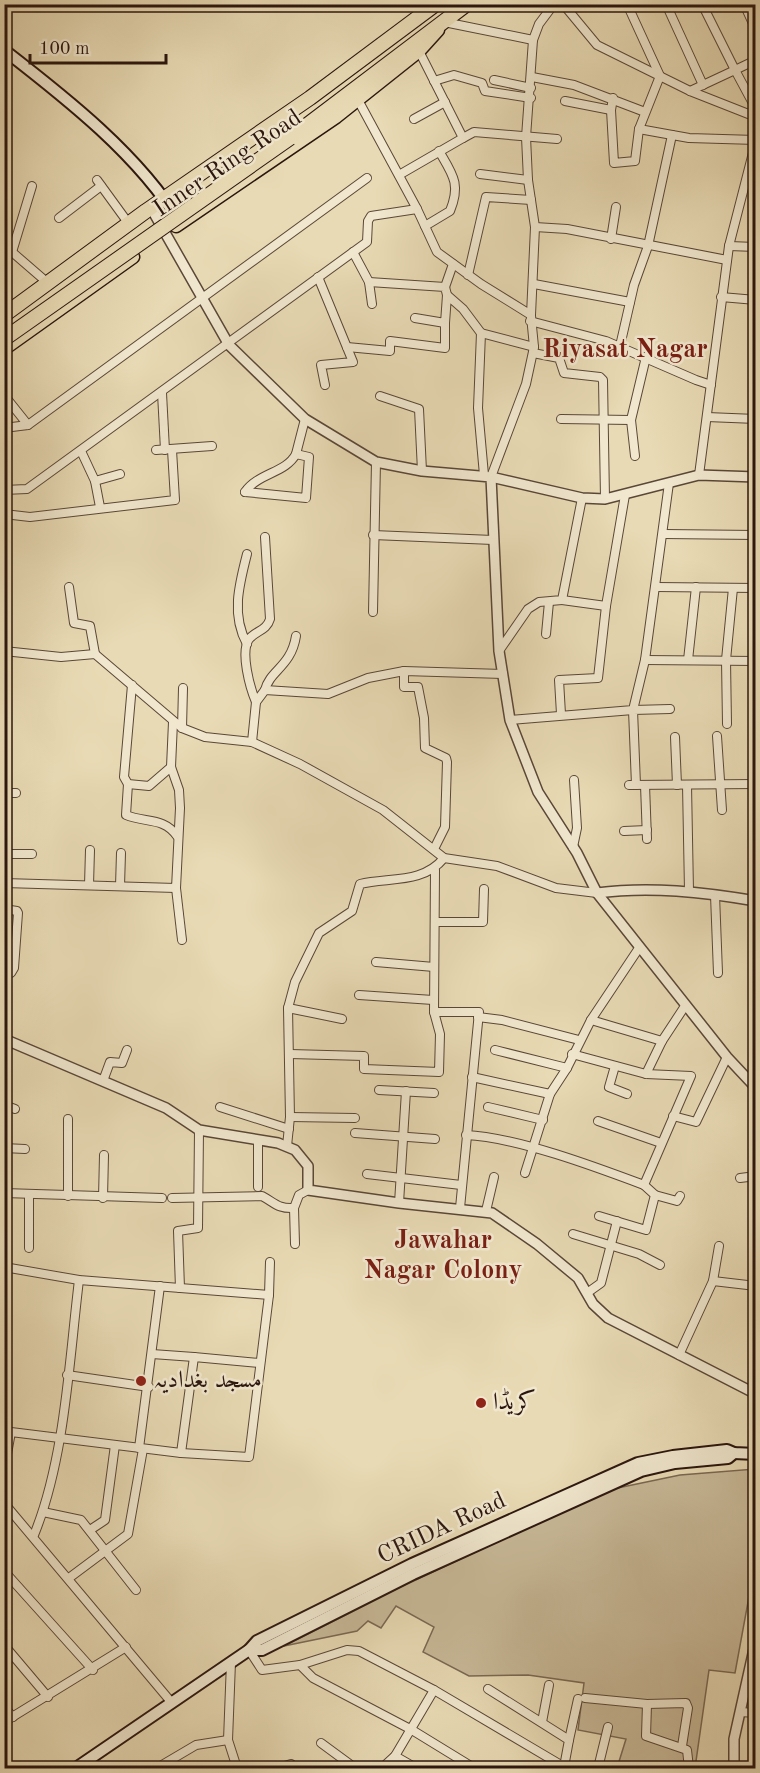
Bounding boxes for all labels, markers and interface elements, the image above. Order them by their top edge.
scale bar [30,27,166,65]
text: 100 m [39,40,90,58]
street label: Inner Ring Road [150,106,306,222]
district label: Riyasat Nagar [542,337,708,363]
district label: Jawahar Nagar Colony [364,1228,522,1284]
place label: مسجد بغدادیہ [153,1369,262,1394]
marker: مسجد بغدادیہ [134,1374,148,1388]
place label: کریڈا [493,1387,536,1416]
marker: کریڈا [474,1396,488,1410]
street label: CRIDA Road [374,1489,510,1569]

